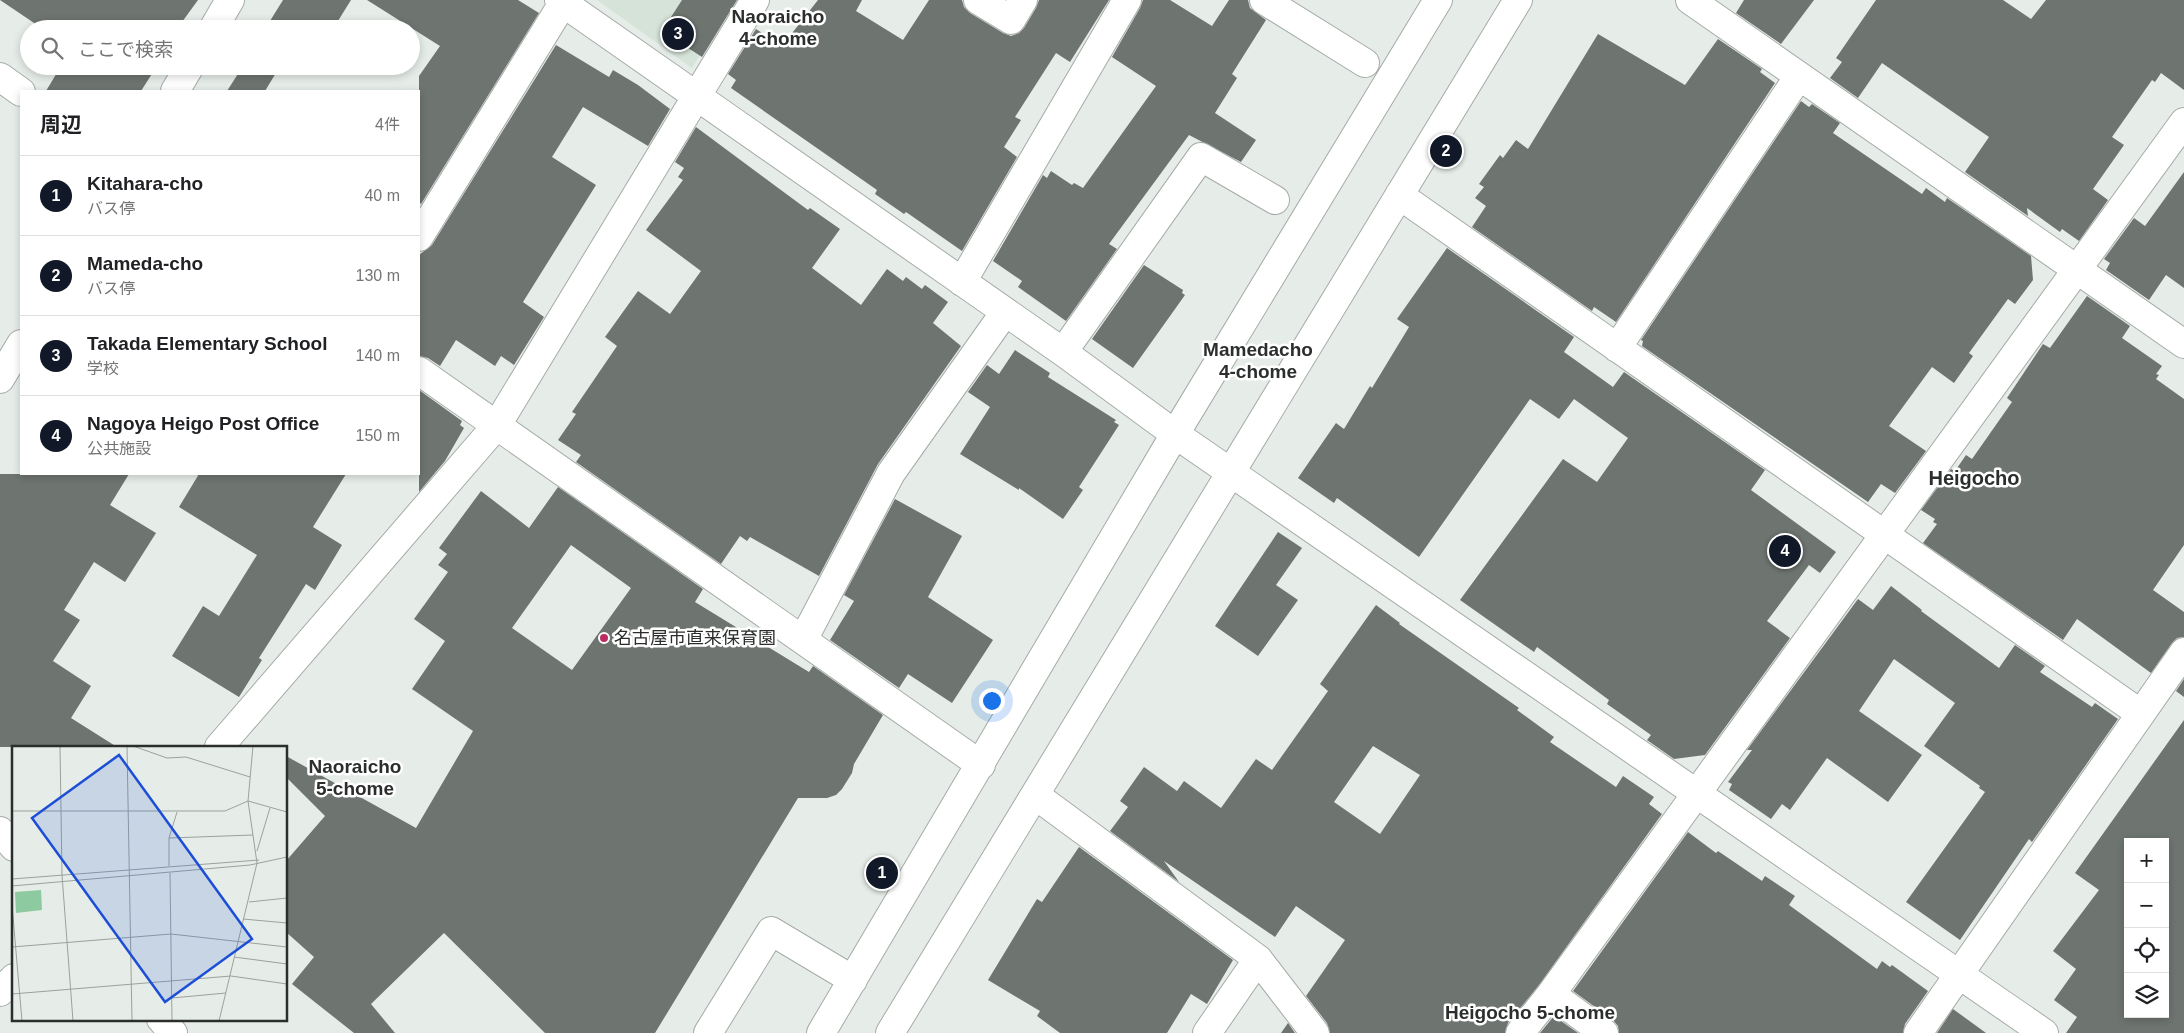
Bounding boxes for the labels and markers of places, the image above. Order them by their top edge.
pin: 3 [662,15,694,53]
pin: 2 [1430,132,1462,170]
pin: 4 [1769,532,1801,570]
place label: 名古屋市直来保育園 [614,628,776,648]
marker: 名古屋市直来保育園 [598,632,610,644]
pin: 1 [866,854,898,892]

